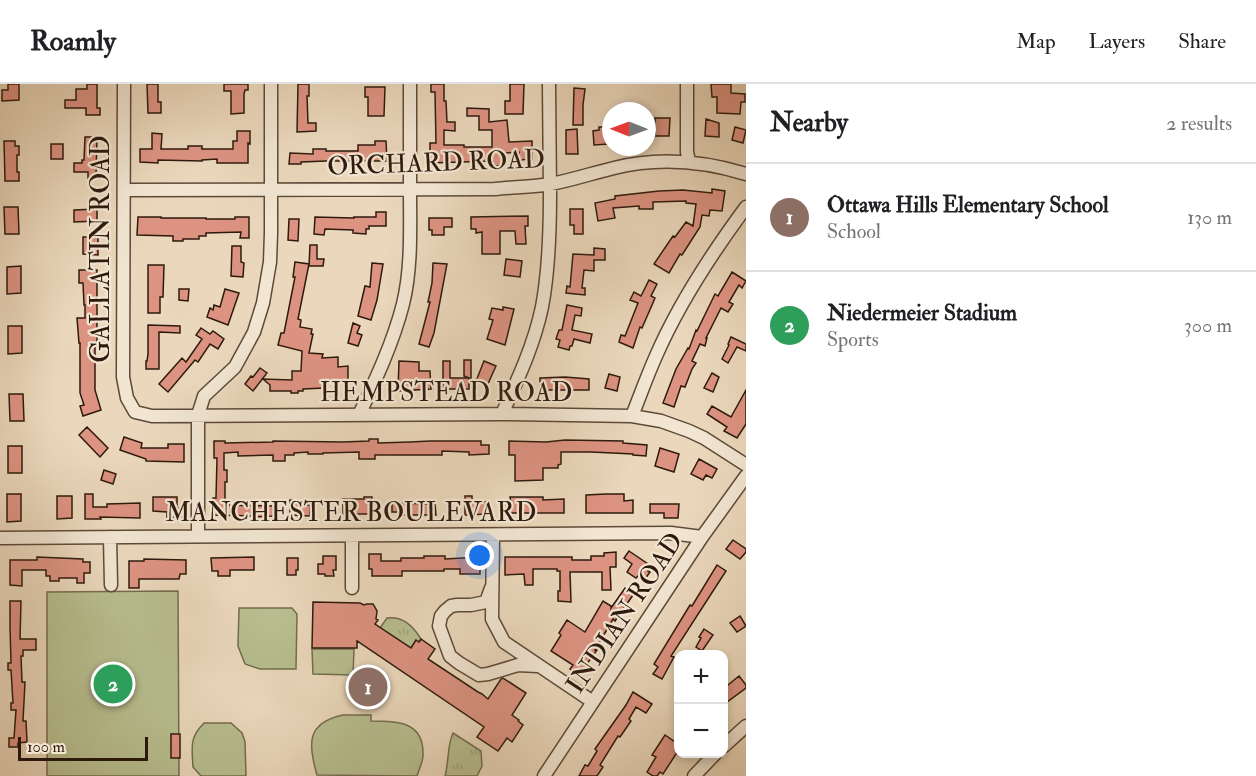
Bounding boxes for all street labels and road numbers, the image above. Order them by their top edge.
street label: GALLATIN ROAD [85,135,117,363]
street label: ORCHARD ROAD [327,143,545,183]
street label: HEMPSTEAD ROAD [320,377,572,409]
street label: MANCHESTER BOULEVARD [166,497,536,529]
street label: INDIAN ROAD [559,526,691,700]

